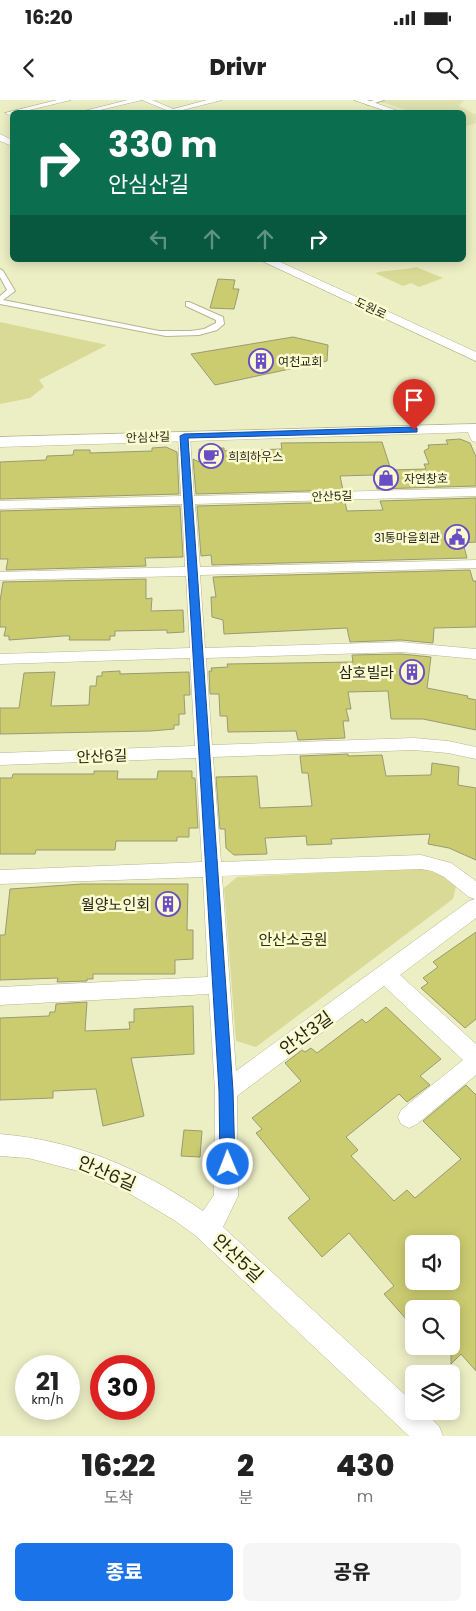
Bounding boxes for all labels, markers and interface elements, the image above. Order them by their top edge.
text: 16:20 [25,4,73,31]
text: Drivr [210,52,266,83]
icon: back [15,54,43,82]
icon: search [433,54,461,82]
text: 330 m [108,120,218,169]
icon: right [25,130,90,195]
text: 안심산길 [108,169,189,200]
icon: left [145,225,173,253]
icon: ahead [198,225,226,253]
icon: ahead [251,225,279,253]
icon: right [304,225,332,253]
street label: 도원로 [352,293,390,323]
building icon: 여천교회 [248,348,274,374]
place label: 여천교회 [278,353,322,370]
pin [393,379,435,430]
icon: arrive [400,386,428,414]
street label: 안심산길 [126,428,170,446]
cafe icon: 희희하우스 [198,443,224,469]
place label: 희희하우스 [228,448,283,465]
shop icon: 자연창호 [373,465,399,491]
place label: 자연창호 [404,470,448,487]
street label: 안산5길 [311,487,353,505]
public building icon: 31통마을회관 [444,524,470,550]
place label: 31통마을회관 [374,529,440,546]
building icon: 삼호빌라 [399,659,425,685]
place label: 삼호빌라 [339,662,394,683]
street label: 안산6길 [76,745,128,767]
building icon: 월양노인회 [155,891,181,917]
place label: 월양노인회 [81,894,150,915]
park label: 안산소공원 [258,929,328,950]
street label: 안산3길 [274,1005,338,1061]
position arrow [201,1137,253,1189]
street label: 안산6길 [74,1150,140,1196]
street label: 안산5길 [207,1228,269,1288]
map controls [405,1235,460,1420]
button: sound [405,1235,460,1290]
button: search [405,1300,460,1355]
speed limit sign: 30 [90,1355,155,1420]
text: 21 [36,1364,59,1399]
button: layers [405,1365,460,1420]
text: km/h [32,1391,63,1408]
text: 16:22 [82,1444,155,1487]
text: 2 [237,1444,254,1487]
text: 430 [336,1444,394,1487]
text: m [357,1485,373,1508]
text: 도착 [104,1486,133,1509]
text: 분 [238,1486,253,1509]
button: 종료 [15,1543,233,1601]
button: 공유 [243,1543,461,1601]

